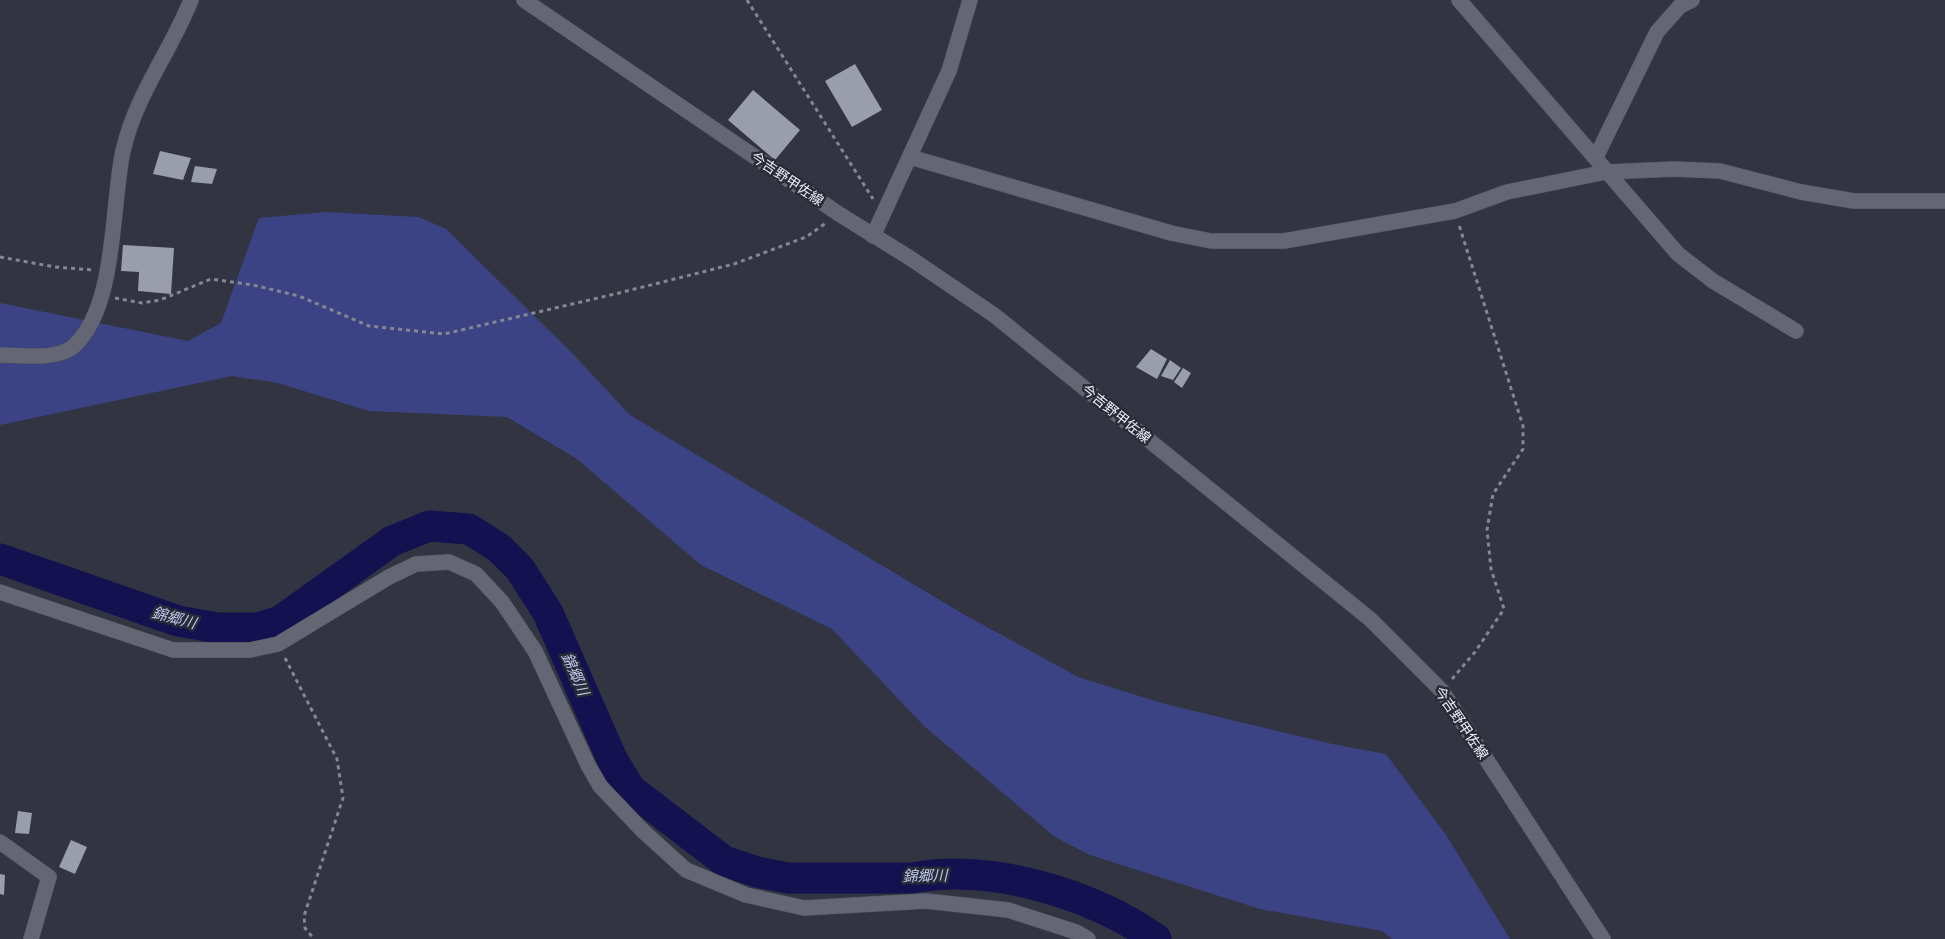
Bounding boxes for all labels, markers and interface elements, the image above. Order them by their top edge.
street label: 今吉野甲佐線 [747,148,827,210]
street label: 今吉野甲佐線 [1078,381,1154,447]
water label: 錦郷川 [150,603,200,633]
water label: 錦郷川 [558,650,593,700]
street label: 今吉野甲佐線 [1430,683,1492,763]
water label: 錦郷川 [902,867,950,885]

